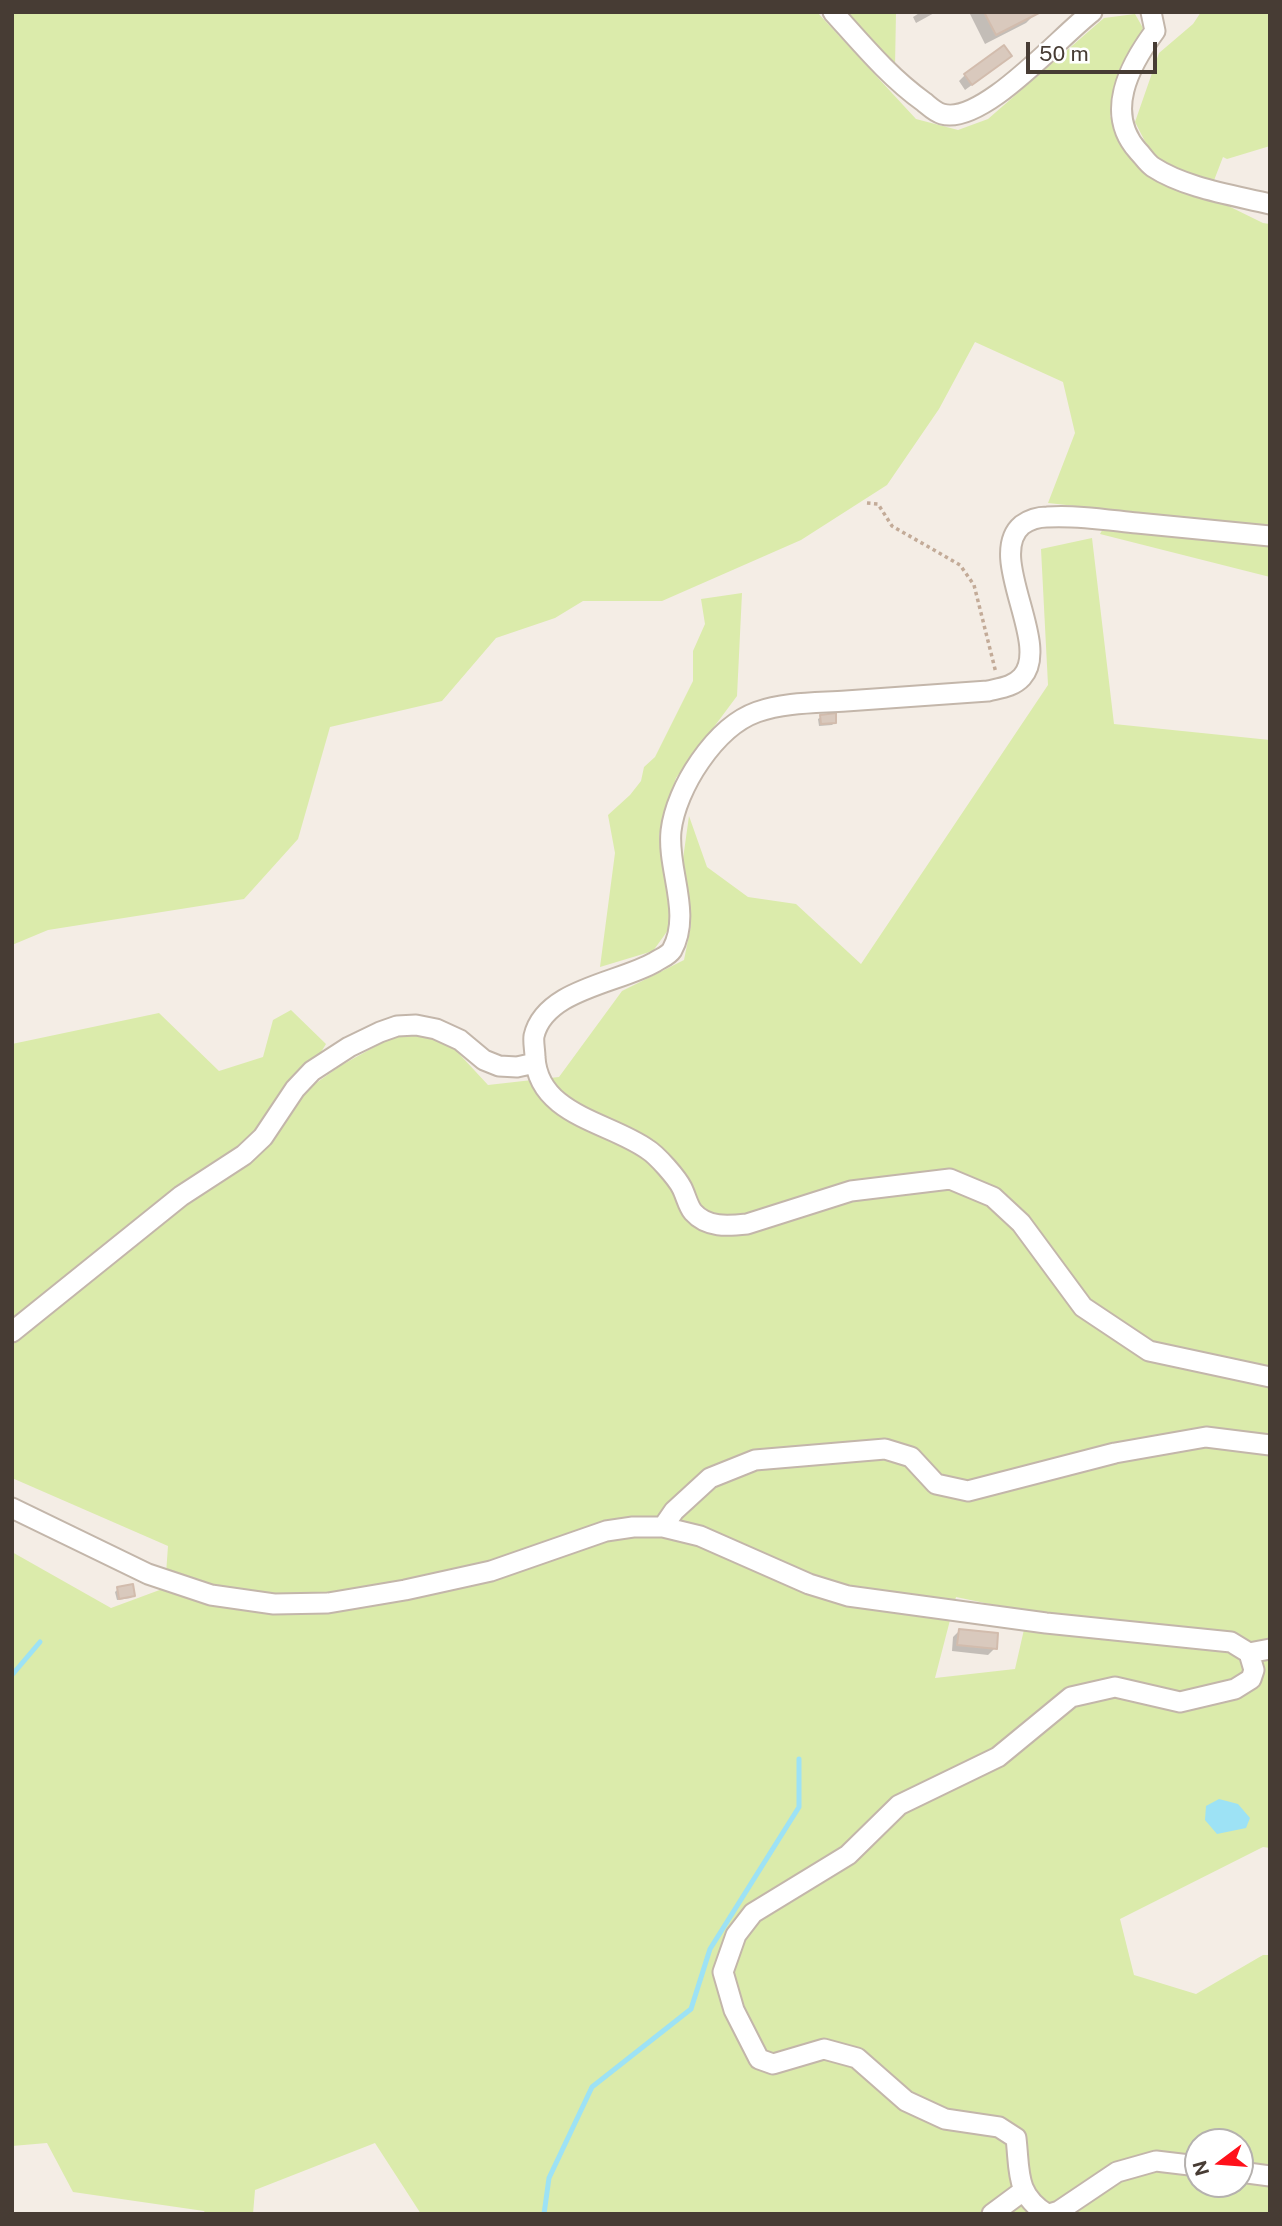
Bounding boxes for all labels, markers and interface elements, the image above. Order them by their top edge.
scale bar [1030,28,1161,72]
text: 50 m [1039,41,1089,66]
north arrow [1184,2128,1254,2198]
text: N [1188,2158,1213,2178]

